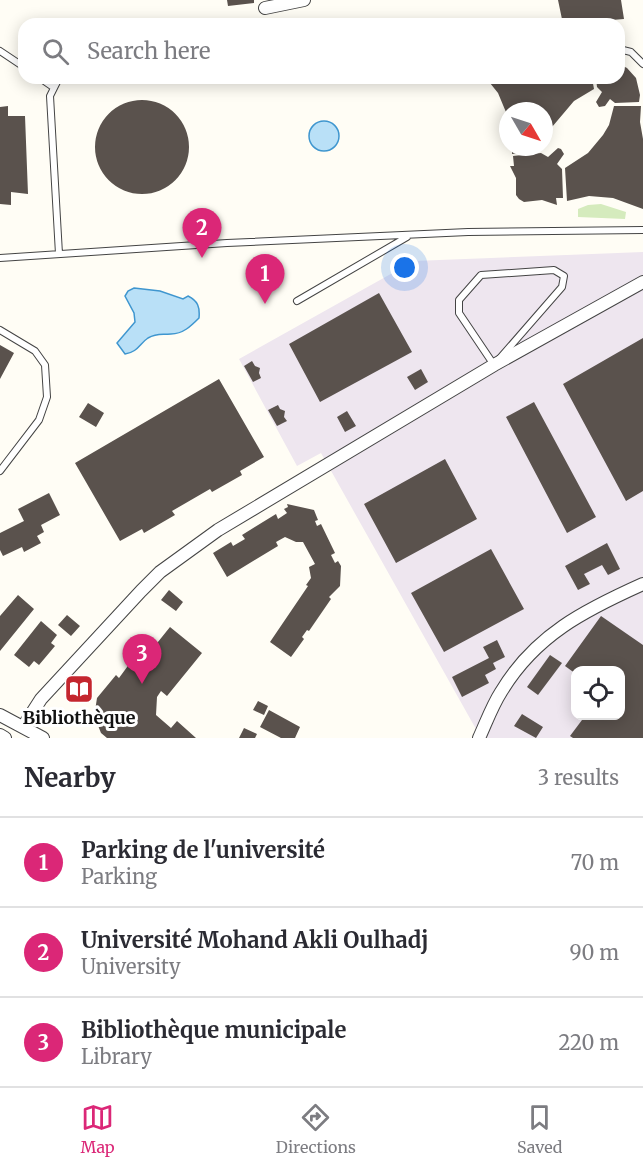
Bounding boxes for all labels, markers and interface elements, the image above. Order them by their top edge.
search box [18,18,625,84]
icon: search [39,35,72,68]
text: Search here [87,37,210,65]
north arrow [499,102,553,156]
pin: 2 [182,208,222,258]
your location [390,253,419,282]
pin: 1 [246,254,284,304]
pin: 3 [122,634,162,684]
map controls [571,666,625,720]
button: locate [571,666,625,720]
library icon: Bibliothèque [63,673,95,705]
place label: Bibliothèque [22,706,136,729]
text: Nearby [24,761,116,794]
text: 3 results [538,765,619,790]
text: Parking de l'université [81,836,325,864]
text: 1 [39,850,48,875]
text: 70 m [571,850,619,875]
text: Parking [81,864,157,889]
text: Université Mohand Akli Oulhadj [81,926,428,954]
text: 2 [38,940,49,965]
text: 90 m [569,940,619,965]
text: University [81,954,181,979]
text: Bibliothèque municipale [81,1016,346,1044]
text: 3 [38,1030,49,1055]
text: 220 m [559,1030,619,1055]
text: Library [81,1044,152,1069]
tab: Map [81,1101,115,1157]
tab: Directions [276,1101,356,1157]
tab: Saved [517,1101,562,1157]

